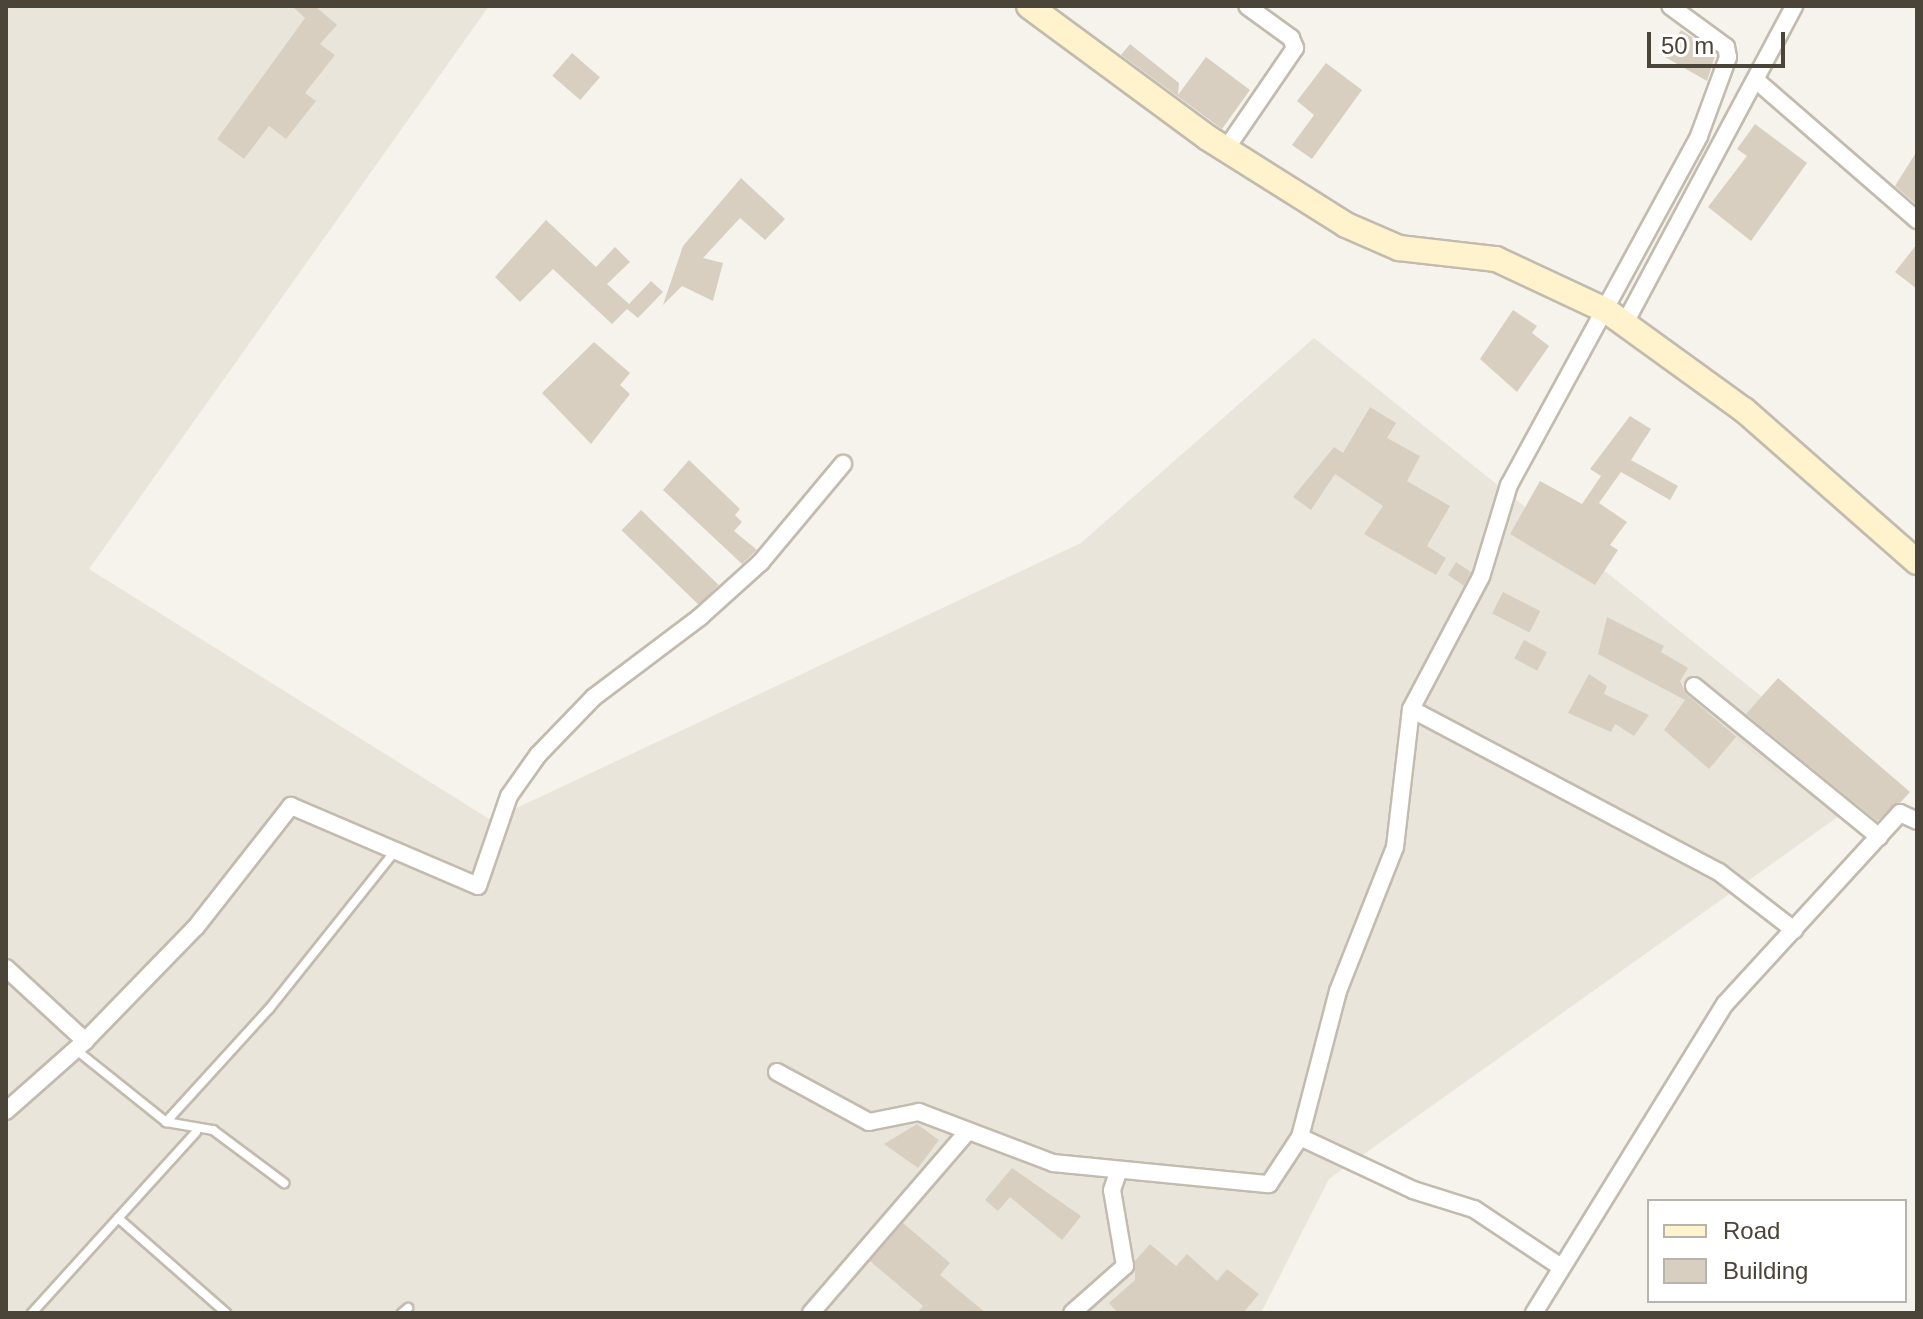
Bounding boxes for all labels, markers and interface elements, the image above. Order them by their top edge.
scale bar [1651,16,1789,66]
text: 50 m [1661,32,1714,59]
legend [1647,1199,1907,1303]
text: Road [1723,1217,1780,1244]
text: Building [1723,1257,1808,1284]

